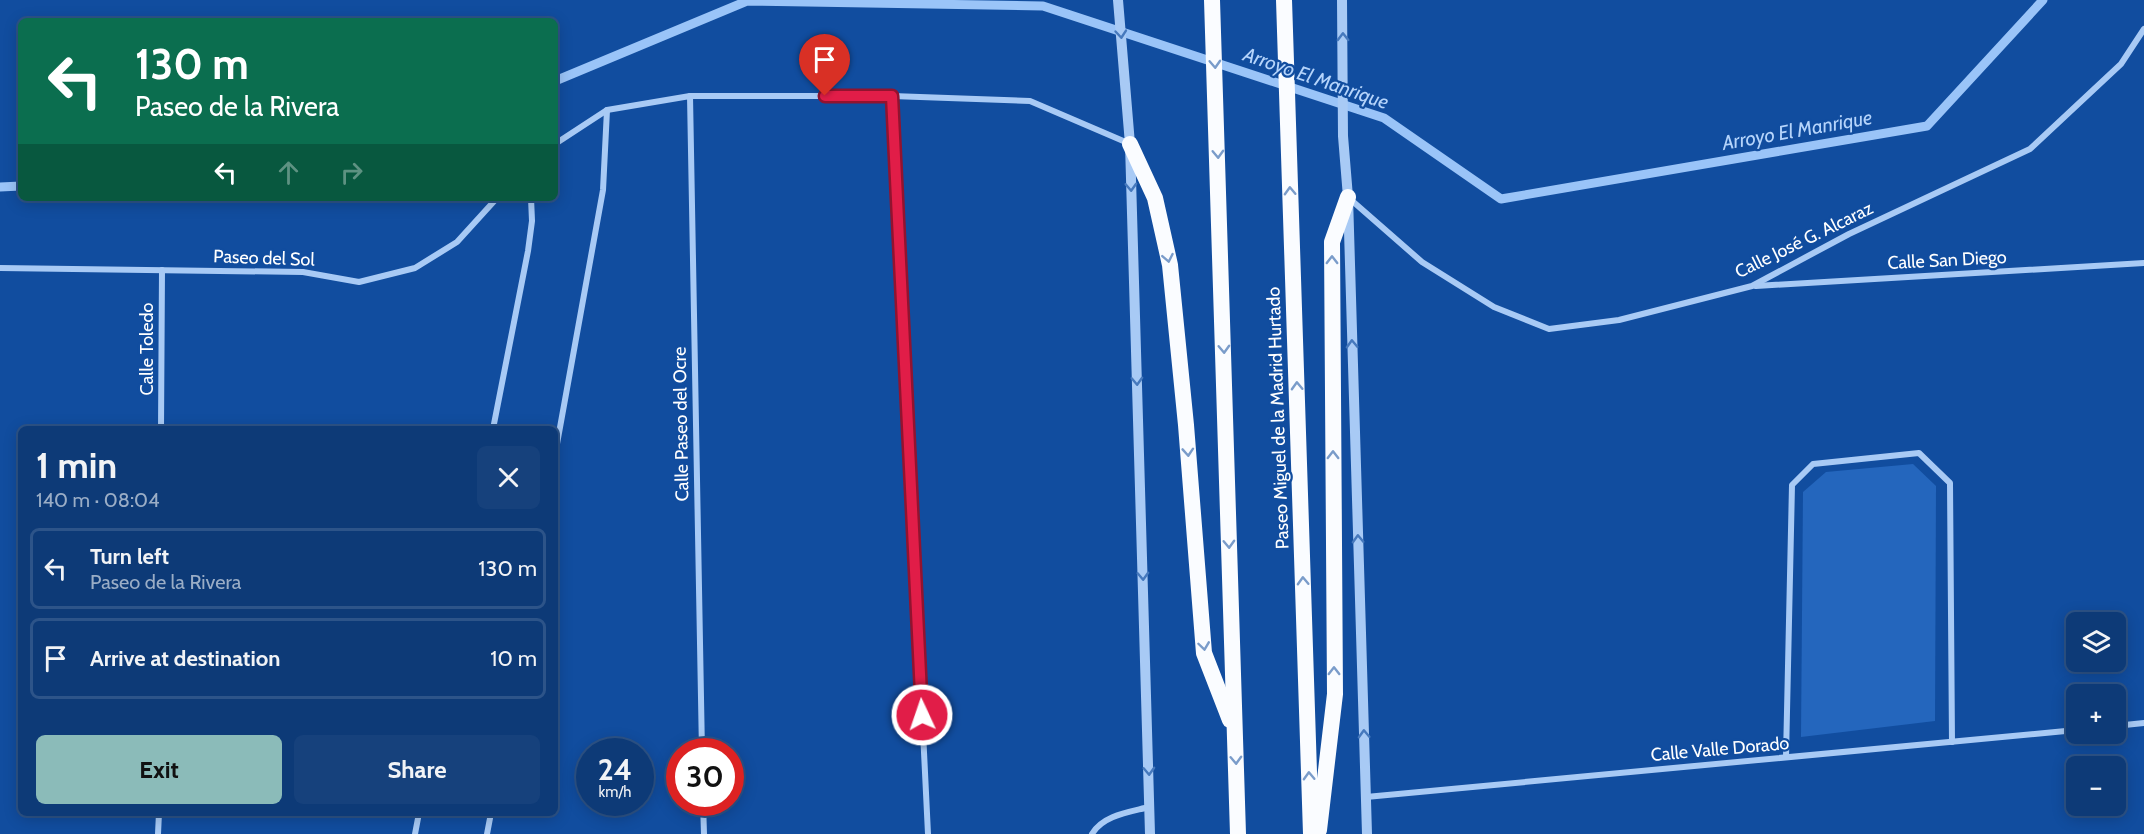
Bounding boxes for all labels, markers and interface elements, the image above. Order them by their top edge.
one-way arrow [1114,29,1127,38]
one-way arrow [1336,33,1349,42]
pin [799,34,850,96]
text: 130 m [135,38,249,90]
icon: left [36,42,114,120]
water label: Arroyo El Manrique [1239,42,1392,114]
icon: arrive [808,43,841,76]
one-way arrow [1208,60,1221,69]
text: Paseo de la Rivera [135,90,339,123]
water label: Arroyo El Manrique [1719,105,1874,155]
one-way arrow [1212,150,1224,159]
icon: left [209,156,242,189]
icon: ahead [272,156,305,189]
icon: right [335,156,368,189]
one-way arrow [1125,182,1137,191]
one-way arrow [1284,186,1297,195]
street label: Calle José G. Alcaraz [1731,197,1877,283]
street label: Paseo del Sol [213,245,316,271]
street label: Calle San Diego [1887,246,2007,274]
one-way arrow [1161,253,1174,263]
one-way arrow [1326,256,1338,265]
street label: Paseo Miguel de la Madrid Hurtado [1262,286,1294,550]
street label: Calle Toledo [136,303,158,395]
one-way arrow [1346,339,1358,348]
one-way arrow [1217,344,1230,353]
street label: Calle Paseo del Ocre [669,346,693,502]
one-way arrow [1131,377,1143,386]
one-way arrow [1290,381,1303,390]
text: 1 min [36,443,117,487]
button: close [477,446,540,509]
one-way arrow [1181,448,1194,457]
one-way arrow [1327,451,1339,460]
text: 140 m · 08:04 [36,488,160,512]
one-way arrow [1351,534,1364,543]
one-way arrow [1223,539,1236,548]
text: Turn left [90,543,169,570]
icon: left [39,552,72,585]
text: 130 m [478,555,537,582]
text: Paseo de la Rivera [90,570,241,594]
one-way arrow [1137,572,1149,581]
one-way arrow [1296,576,1309,585]
map controls [2066,612,2126,816]
button: layers [2066,612,2126,672]
icon: arrive [39,642,72,675]
one-way arrow [1198,642,1210,651]
text: Arrive at destination [90,645,280,672]
text: 10 m [490,645,537,672]
one-way arrow [1328,667,1341,676]
position arrow [890,683,954,747]
button: + [2066,684,2126,744]
one-way arrow [1358,729,1370,738]
street label: Calle Valle Dorado [1650,732,1790,766]
button: Exit [36,735,282,804]
button: Share [294,735,540,804]
speed limit sign: 30 [666,738,744,816]
text: 24 [598,751,632,788]
one-way arrow [1229,755,1242,764]
button: − [2066,756,2126,816]
one-way arrow [1142,767,1155,776]
one-way arrow [1303,771,1315,780]
text: km/h [599,783,631,801]

